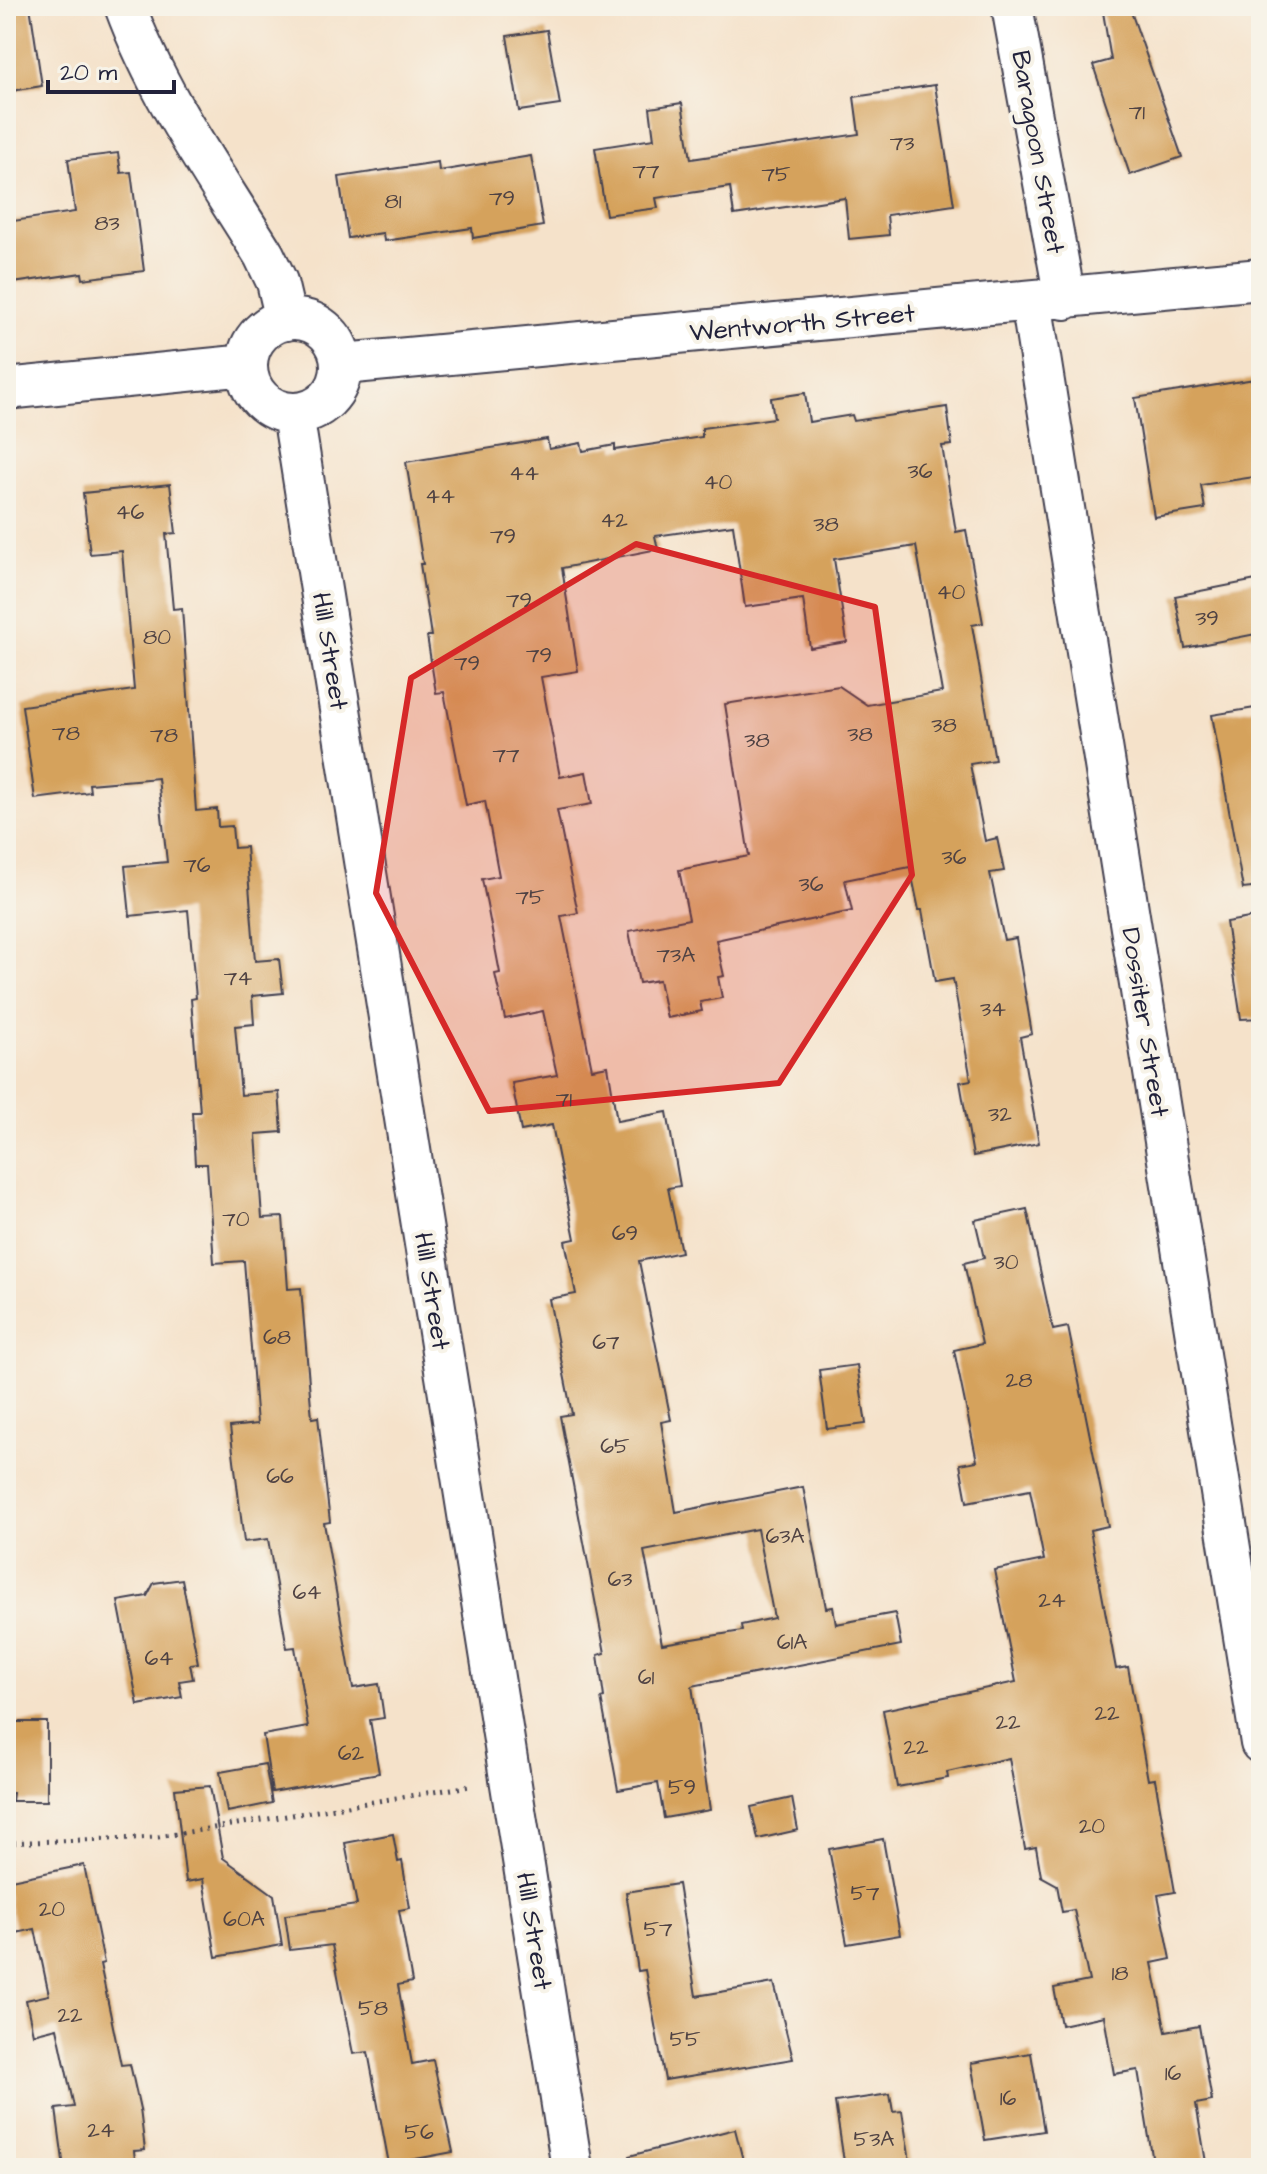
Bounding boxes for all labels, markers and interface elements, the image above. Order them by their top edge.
scale bar [48,44,174,94]
street label: Baragoon Street [1000,48,1074,257]
text: 20 m [60,56,117,90]
house number: 71 [1129,97,1145,128]
house number: 73 [890,128,914,159]
house number: 77 [632,156,660,187]
house number: 75 [761,159,791,190]
house number: 79 [489,183,515,214]
house number: 81 [384,186,402,217]
house number: 83 [94,208,120,239]
street label: Wentworth Street [688,295,917,351]
house number: 36 [908,456,933,487]
house number: 44 [509,458,539,489]
house number: 40 [704,467,733,498]
house number: 44 [425,481,455,512]
house number: 46 [116,497,145,528]
house number: 42 [600,505,628,536]
house number: 38 [813,509,839,540]
house number: 79 [490,521,516,552]
house number: 40 [937,577,966,608]
house number: 79 [506,585,532,616]
street label: Hill Street [303,590,357,713]
house number: 39 [1195,603,1219,634]
house number: 80 [143,622,171,653]
house number: 79 [526,640,552,671]
house number: 79 [454,648,480,679]
house number: 38 [931,710,957,741]
house number: 78 [52,718,80,749]
house number: 38 [847,719,873,750]
house number: 78 [150,720,178,751]
house number: 38 [744,725,770,756]
house number: 77 [492,740,520,771]
house number: 36 [942,842,967,873]
house number: 76 [183,850,211,881]
house number: 36 [799,869,824,900]
house number: 75 [515,882,545,913]
street label: Dossiter Street [1112,925,1178,1120]
house number: 73A [657,940,695,971]
house number: 74 [224,963,252,994]
house number: 34 [980,994,1006,1025]
house number: 71 [556,1084,572,1115]
house number: 32 [988,1099,1012,1130]
house number: 70 [222,1204,250,1235]
house number: 69 [612,1218,638,1249]
street label: Hill Street [405,1230,459,1353]
house number: 30 [993,1247,1019,1278]
house number: 68 [263,1322,291,1353]
house number: 67 [592,1327,620,1358]
house number: 28 [1006,1365,1032,1396]
house number: 65 [600,1431,630,1462]
house number: 66 [266,1461,294,1492]
house number: 63A [765,1521,805,1552]
house number: 63 [608,1564,633,1595]
house number: 64 [293,1577,321,1608]
house number: 24 [1038,1585,1066,1616]
house number: 61A [777,1627,807,1658]
house number: 64 [145,1643,173,1674]
house number: 61 [638,1662,654,1693]
house number: 22 [1094,1698,1120,1729]
house number: 22 [995,1707,1021,1738]
house number: 22 [903,1732,929,1763]
house number: 62 [338,1738,365,1769]
house number: 59 [668,1772,696,1803]
house number: 20 [1079,1811,1105,1842]
street label: Hill Street [507,1870,561,1993]
house number: 57 [850,1878,880,1909]
house number: 20 [39,1894,65,1925]
house number: 60A [223,1904,265,1935]
house number: 57 [643,1914,673,1945]
house number: 18 [1111,1958,1129,1989]
house number: 58 [358,1993,388,2024]
house number: 22 [57,2000,83,2031]
house number: 55 [669,2024,701,2055]
house number: 16 [1165,2058,1182,2089]
house number: 16 [1000,2083,1017,2114]
house number: 24 [87,2115,115,2146]
house number: 56 [404,2117,434,2148]
house number: 53A [854,2124,894,2155]

